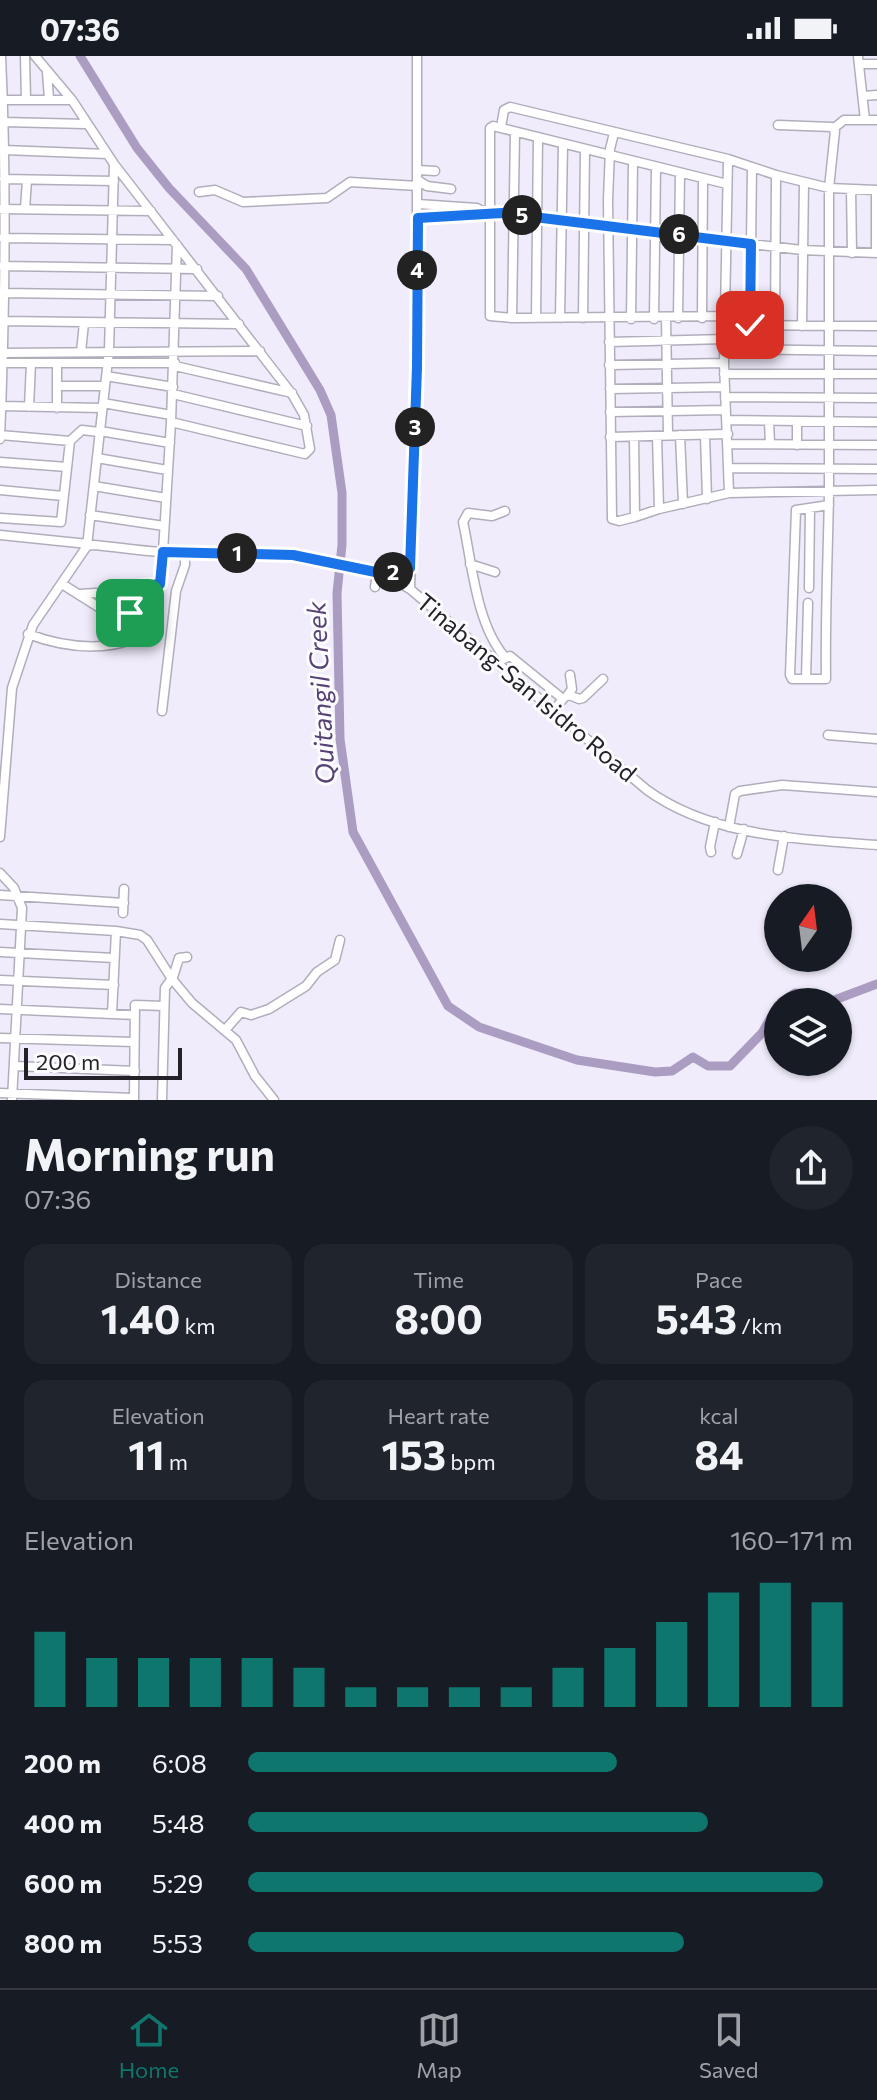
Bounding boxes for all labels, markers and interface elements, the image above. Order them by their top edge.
text: 07:36 [40,10,120,47]
pin: 5 [502,195,542,235]
text: 5 [516,201,528,228]
pin: 6 [659,214,699,254]
text: 6 [672,220,686,247]
pin: 4 [397,250,437,290]
text: 4 [410,256,424,283]
pin [716,291,784,359]
icon: check [728,303,772,347]
pin: 3 [395,407,435,447]
text: 3 [409,413,421,440]
pin: 1 [217,533,257,573]
text: 1 [232,539,242,566]
pin: 2 [373,552,413,592]
text: 2 [387,558,399,585]
pin [96,579,164,647]
street label: Tinabang-San Isidro Road [411,586,643,787]
icon: arrive [108,591,152,635]
water label: Quitangil Creek [299,600,340,785]
north arrow [764,884,852,972]
map controls [764,884,852,1076]
button: layers [764,988,852,1076]
scale bar [24,1044,182,1080]
text: 200 m [36,1048,100,1075]
text: Morning run [24,1126,275,1180]
button: share [769,1126,853,1210]
text: 07:36 [24,1183,91,1214]
text: Distance [114,1266,202,1293]
text: Time [413,1266,464,1293]
text: Pace [695,1266,743,1293]
text: 1.40 [101,1293,180,1342]
text: 8:00 [394,1293,483,1342]
text: 5:43 [655,1293,737,1342]
text: km [180,1312,216,1339]
text: /km [737,1312,782,1339]
text: Elevation [112,1402,205,1429]
text: Heart rate [387,1402,490,1429]
text: kcal [699,1402,739,1429]
text: 11 [128,1429,165,1478]
text: 153 [381,1429,446,1478]
text: 84 [694,1429,743,1478]
text: m [165,1448,188,1475]
text: bpm [446,1448,496,1475]
text: Elevation [24,1524,134,1555]
text: 160–171 m [730,1524,853,1555]
text: 200 m [24,1747,101,1778]
text: 6:08 [152,1747,207,1778]
text: 400 m [24,1807,102,1838]
text: 5:48 [152,1807,204,1838]
text: 600 m [24,1867,102,1898]
text: 5:29 [152,1867,203,1898]
text: 800 m [24,1927,102,1958]
text: 5:53 [152,1927,203,1958]
tab: Home [119,2008,179,2083]
tab: Map [416,2008,462,2083]
tab: Saved [699,2008,758,2083]

